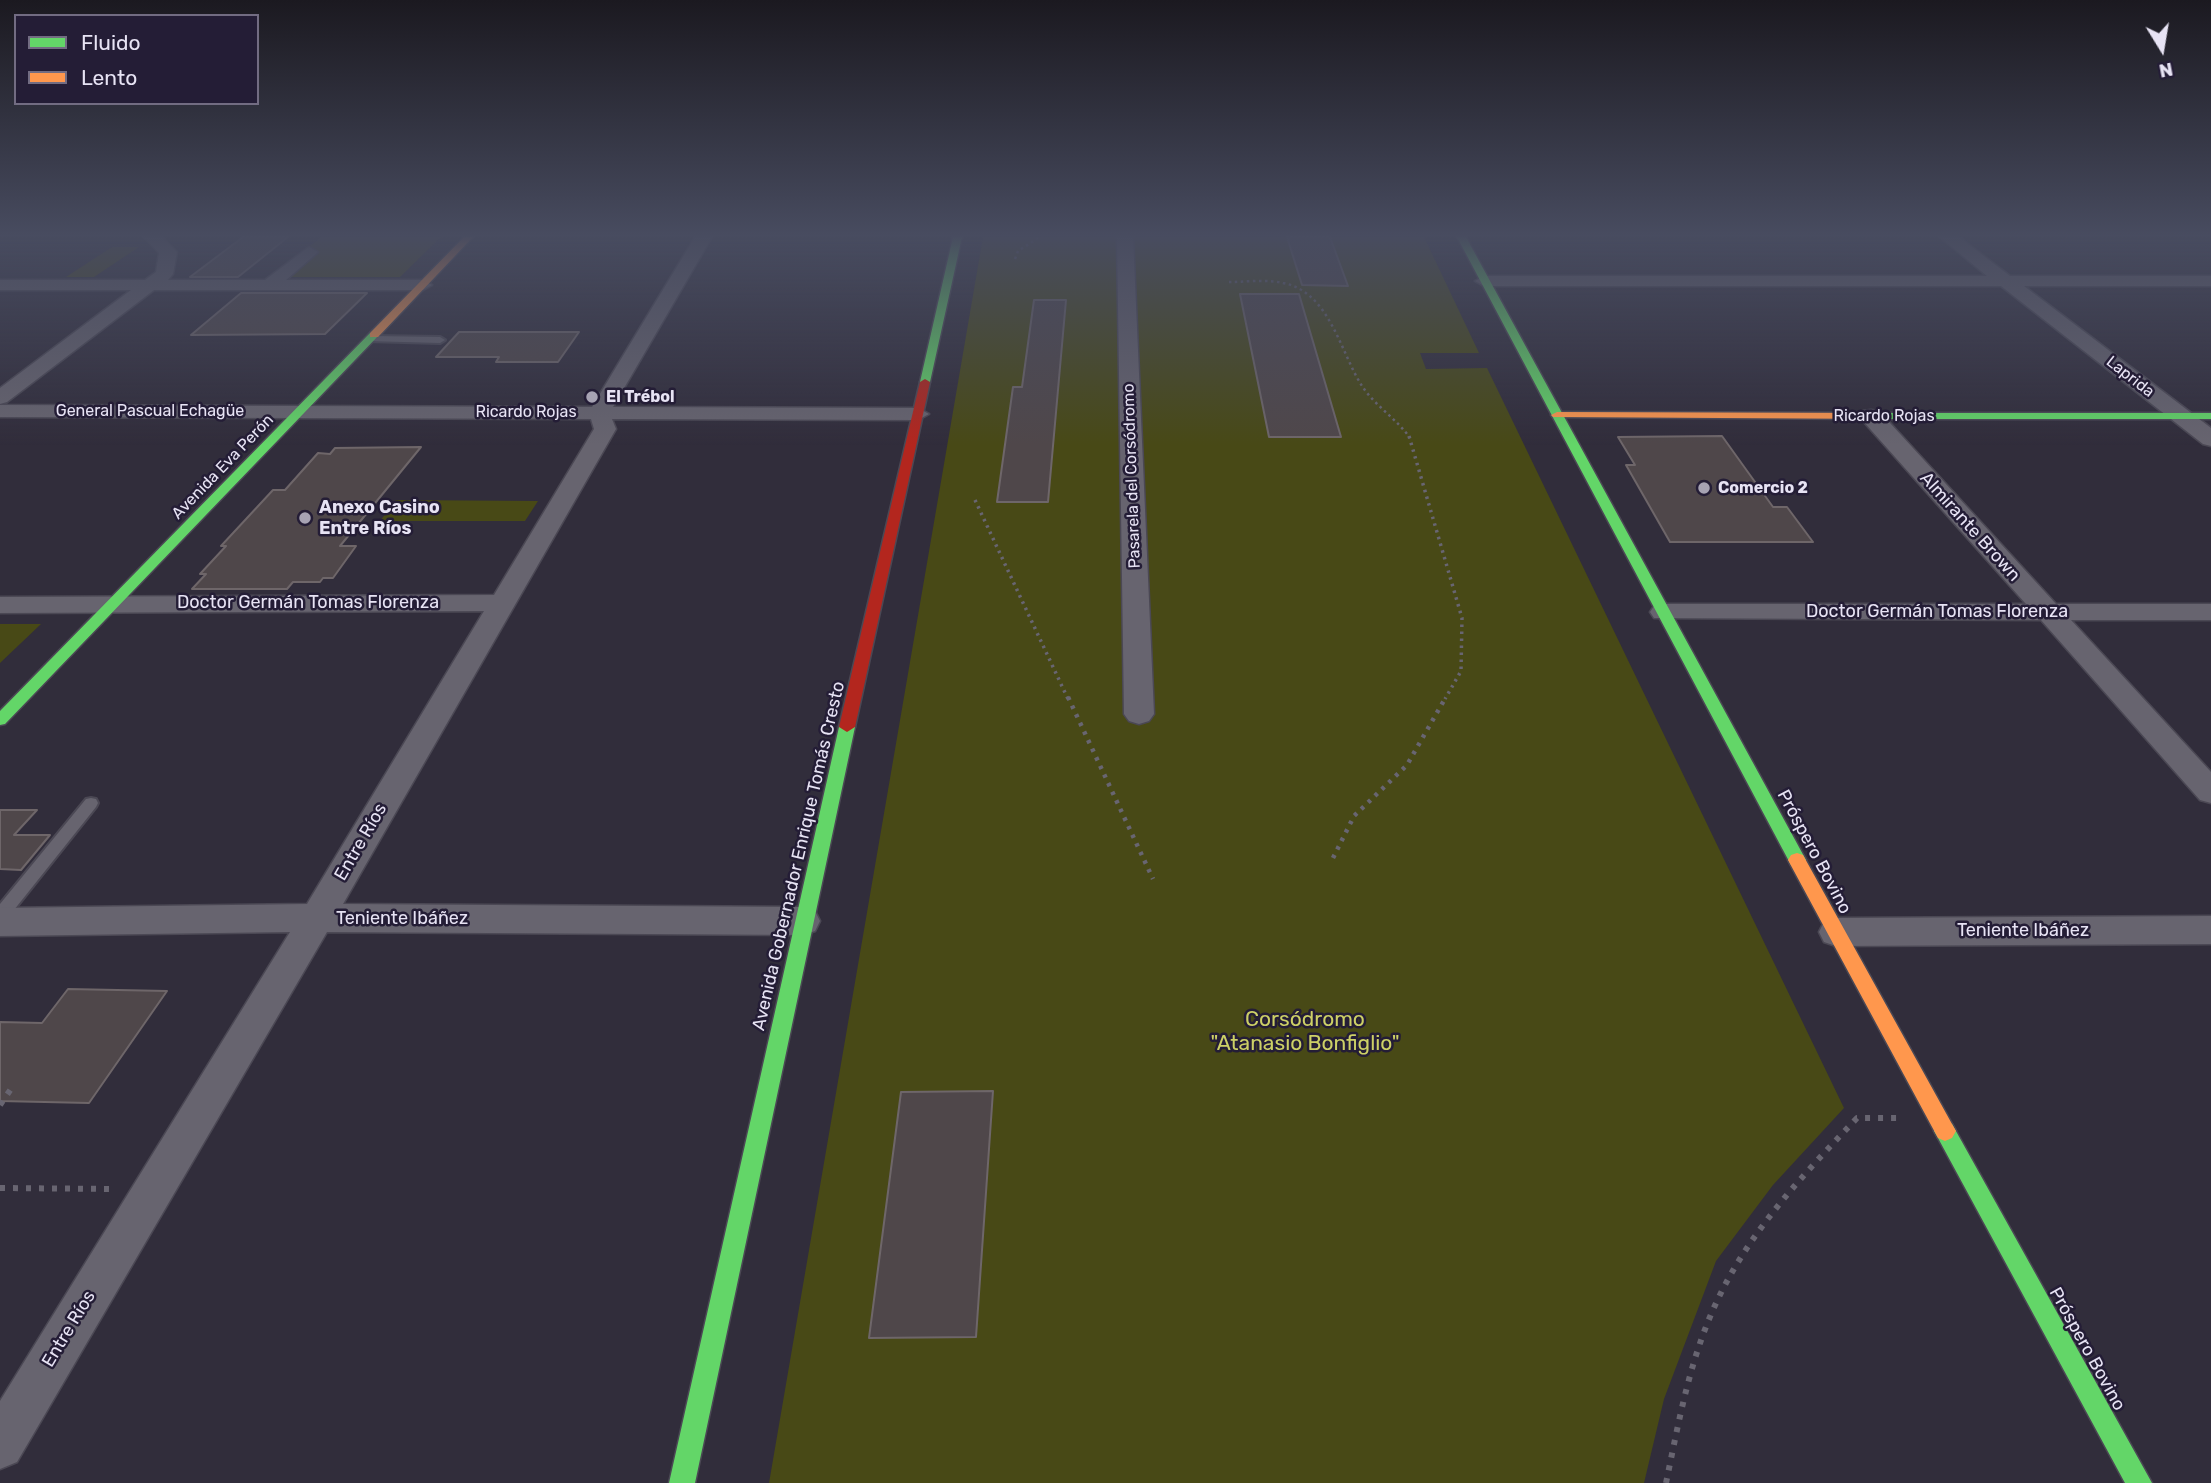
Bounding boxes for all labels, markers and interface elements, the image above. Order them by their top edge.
legend [14,14,259,105]
north arrow [2127,14,2197,84]
text: Fluido [81,30,141,55]
text: N [2157,58,2175,83]
text: Lento [81,65,137,90]
street label: Laprida [2102,352,2158,402]
street label: Pasarela del Corsódromo [1119,383,1145,569]
place label: El Trébol [606,387,675,407]
marker: El Trébol [584,389,600,405]
street label: General Pascual Echagüe [56,401,244,421]
street label: Ricardo Rojas [475,402,577,422]
street label: Ricardo Rojas [1833,406,1935,426]
street label: Avenida Eva Perón [168,411,278,523]
street label: Almirante Brown [1915,468,2025,586]
place label: Comercio 2 [1718,478,1808,498]
marker: Comercio 2 [1696,480,1712,496]
place label: Anexo Casino Entre Ríos [319,497,440,540]
marker: Anexo Casino Entre Ríos [297,510,313,526]
street label: Doctor Germán Tomas Florenza [177,592,439,614]
street label: Doctor Germán Tomas Florenza [1806,601,2068,623]
street label: Avenida Gobernador Enrique Tomás Cresto [748,679,850,1033]
street label: Próspero Bovino [1772,786,1856,918]
street label: Entre Ríos [330,800,392,884]
street label: Teniente Ibáñez [336,908,468,930]
street label: Teniente Ibáñez [1957,920,2089,942]
park label: Corsódromo "Atanasio Bonfiglio" [1210,1007,1400,1057]
street label: Próspero Bovino [2044,1284,2130,1414]
street label: Entre Ríos [38,1287,100,1371]

